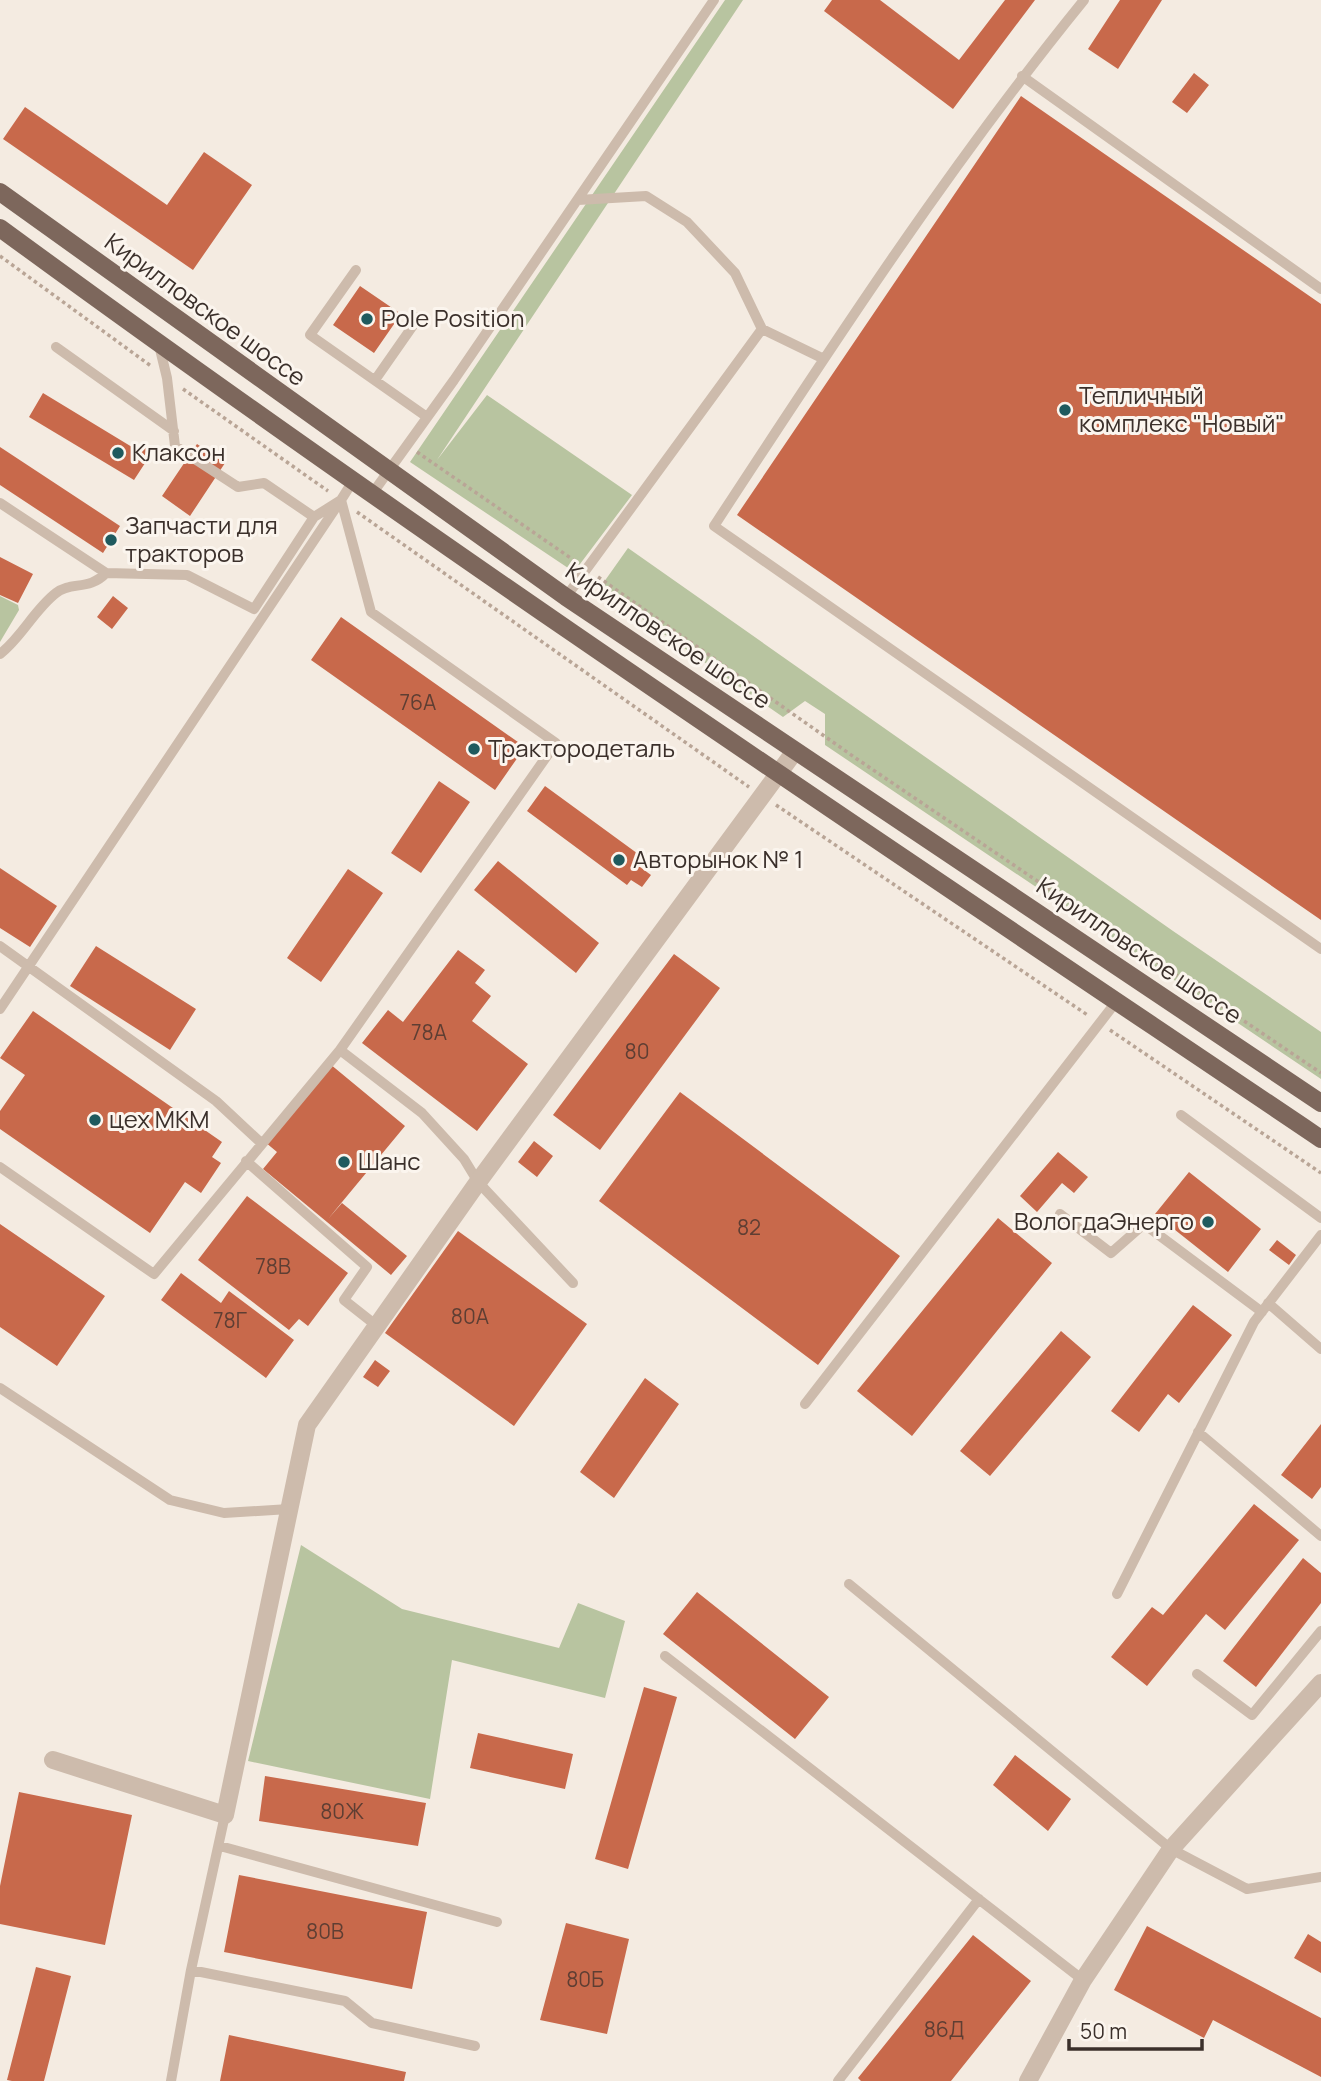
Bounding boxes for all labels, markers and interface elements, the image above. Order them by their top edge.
street label: Кирилловское шоссе [99,225,313,393]
place label: Pole Position [381,301,524,334]
marker: Pole Position [359,311,375,327]
place label: Тепличный комплекс "Новый" [1079,378,1285,439]
marker: Тепличный комплекс "Новый" [1057,402,1073,418]
place label: Клаксон [132,435,225,468]
marker: Клаксон [110,445,126,461]
place label: Запчасти для тракторов [125,508,278,569]
marker: Запчасти для тракторов [103,532,119,548]
street label: Кирилловское шоссе [560,554,778,716]
house number: 76А [400,688,436,716]
place label: Трактородеталь [488,731,675,764]
marker: Трактородеталь [466,741,482,757]
place label: Авторынок № 1 [633,842,803,875]
marker: Авторынок № 1 [611,852,627,868]
street label: Кирилловское шоссе [1031,869,1249,1031]
house number: 78А [411,1018,447,1046]
house number: 80 [624,1037,650,1065]
place label: цех МКМ [109,1102,209,1135]
marker: цех МКМ [87,1112,103,1128]
place label: Шанс [358,1144,421,1177]
marker: Шанс [336,1154,352,1170]
place label: ВологдаЭнерго [1014,1204,1194,1237]
house number: 82 [737,1213,761,1241]
marker: ВологдаЭнерго [1200,1214,1216,1230]
house number: 78В [255,1252,291,1280]
house number: 80А [451,1302,489,1330]
house number: 78Г [213,1306,247,1334]
house number: 80Ж [320,1797,364,1825]
house number: 80В [306,1917,344,1945]
house number: 80Б [566,1965,604,1993]
scale bar [1069,2008,1202,2052]
house number: 86Д [924,2015,964,2043]
text: 50 m [1080,2017,1127,2045]

